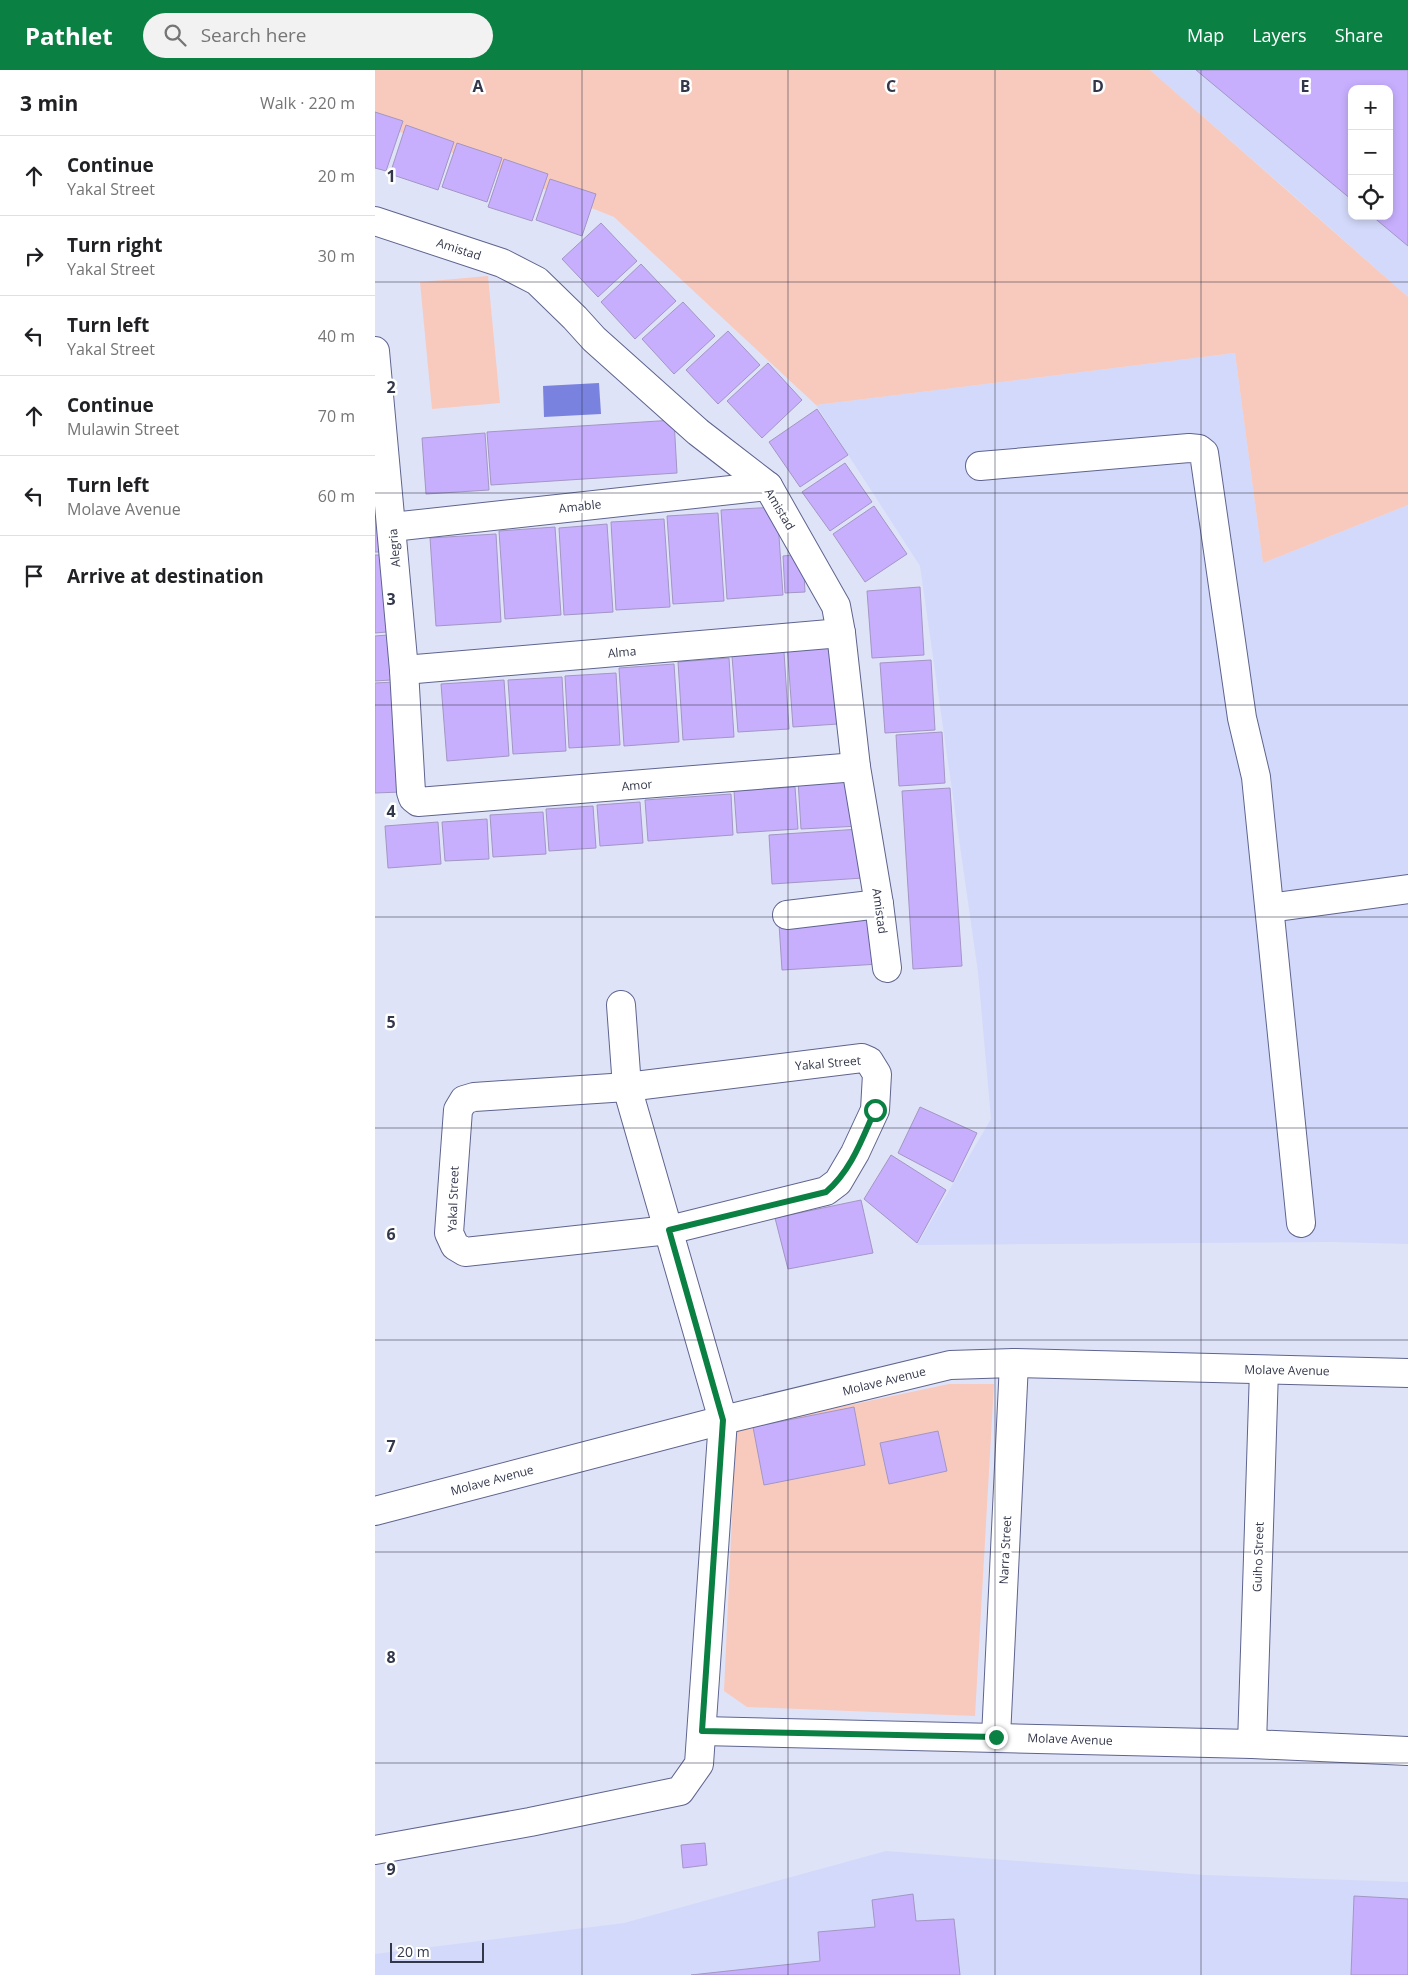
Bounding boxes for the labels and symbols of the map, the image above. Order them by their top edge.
text: A [472,75,484,97]
text: B [680,75,690,97]
text: C [886,75,896,97]
text: D [1092,75,1104,97]
text: E [1301,75,1310,97]
text: 1 [386,165,396,187]
street label: Amistad [435,234,483,264]
text: 2 [386,376,396,398]
street label: Amistad [761,485,799,533]
street label: Amable [558,495,602,517]
street label: Alegria [384,528,404,568]
text: 3 [386,588,396,610]
street label: Alma [607,642,637,662]
street label: Amor [621,775,653,795]
text: 4 [386,800,396,822]
street label: Amistad [868,887,892,935]
text: 5 [386,1011,396,1033]
street label: Yakal Street [794,1052,862,1074]
route start [864,1099,887,1122]
street label: Yakal Street [443,1166,463,1232]
text: 6 [386,1223,396,1245]
street label: Molave Avenue [1244,1361,1330,1379]
street label: Molave Avenue [841,1362,928,1400]
text: 7 [386,1435,396,1457]
street label: Molave Avenue [449,1461,536,1499]
street label: Narra Street [995,1515,1015,1585]
street label: Guiho Street [1248,1522,1268,1592]
text: 8 [386,1646,396,1668]
route end [985,1726,1008,1749]
street label: Molave Avenue [1027,1729,1113,1749]
text: 9 [386,1858,396,1880]
scale bar [390,1940,484,1963]

